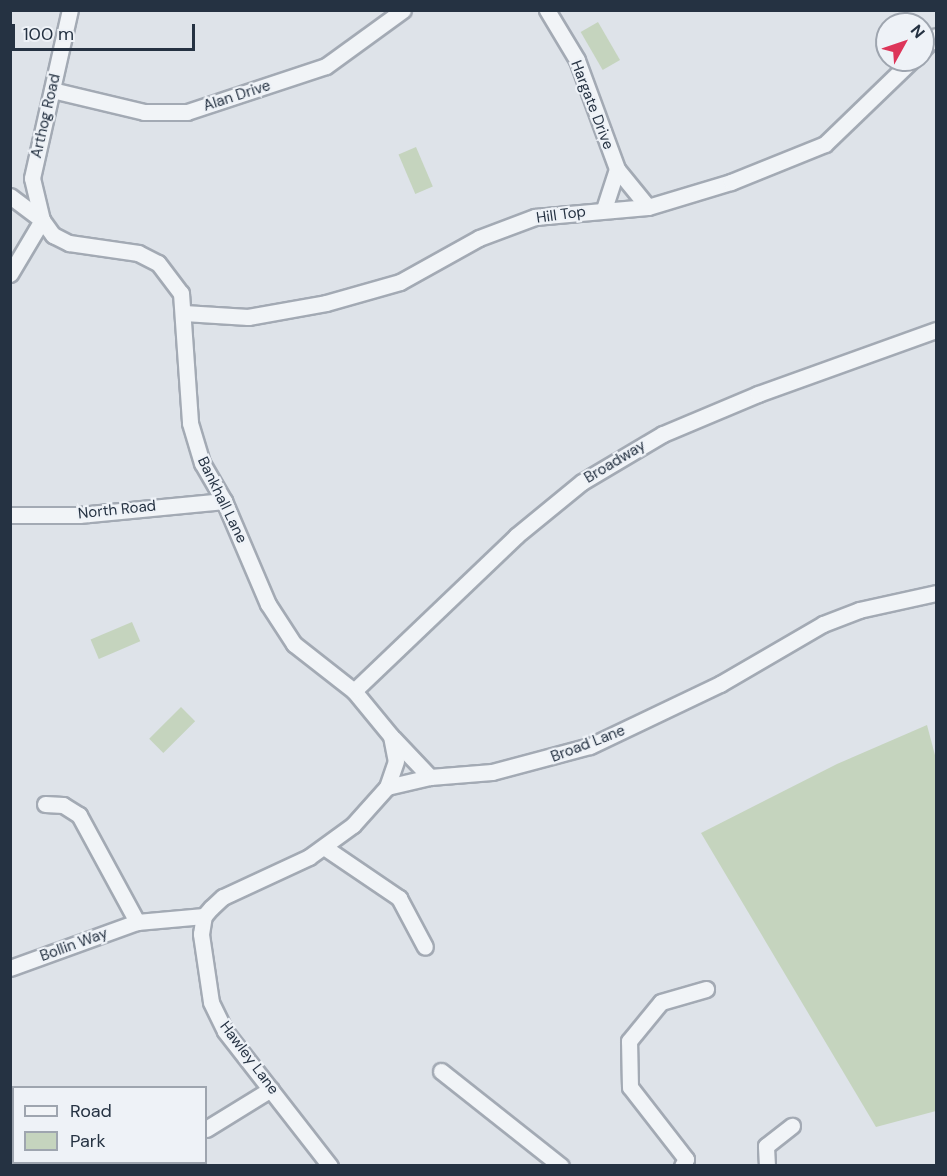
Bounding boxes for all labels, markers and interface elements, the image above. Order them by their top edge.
scale bar [15,12,198,50]
north arrow [875,12,935,72]
text: N [906,20,929,43]
text: 100 m [23,22,74,46]
street label: Hargate Drive [567,58,617,152]
street label: Arthog Road [28,72,64,160]
street label: Alan Drive [201,77,273,115]
street label: Hill Top [535,203,587,227]
street label: Broadway [581,437,649,487]
street label: Bankhall Lane [193,454,251,546]
street label: North Road [77,497,157,523]
street label: Broad Lane [548,722,628,766]
street label: Bollin Way [38,924,110,966]
street label: Hawley Lane [216,1018,282,1098]
legend [12,1086,207,1164]
text: Road [70,1099,112,1123]
text: Park [70,1129,106,1153]

